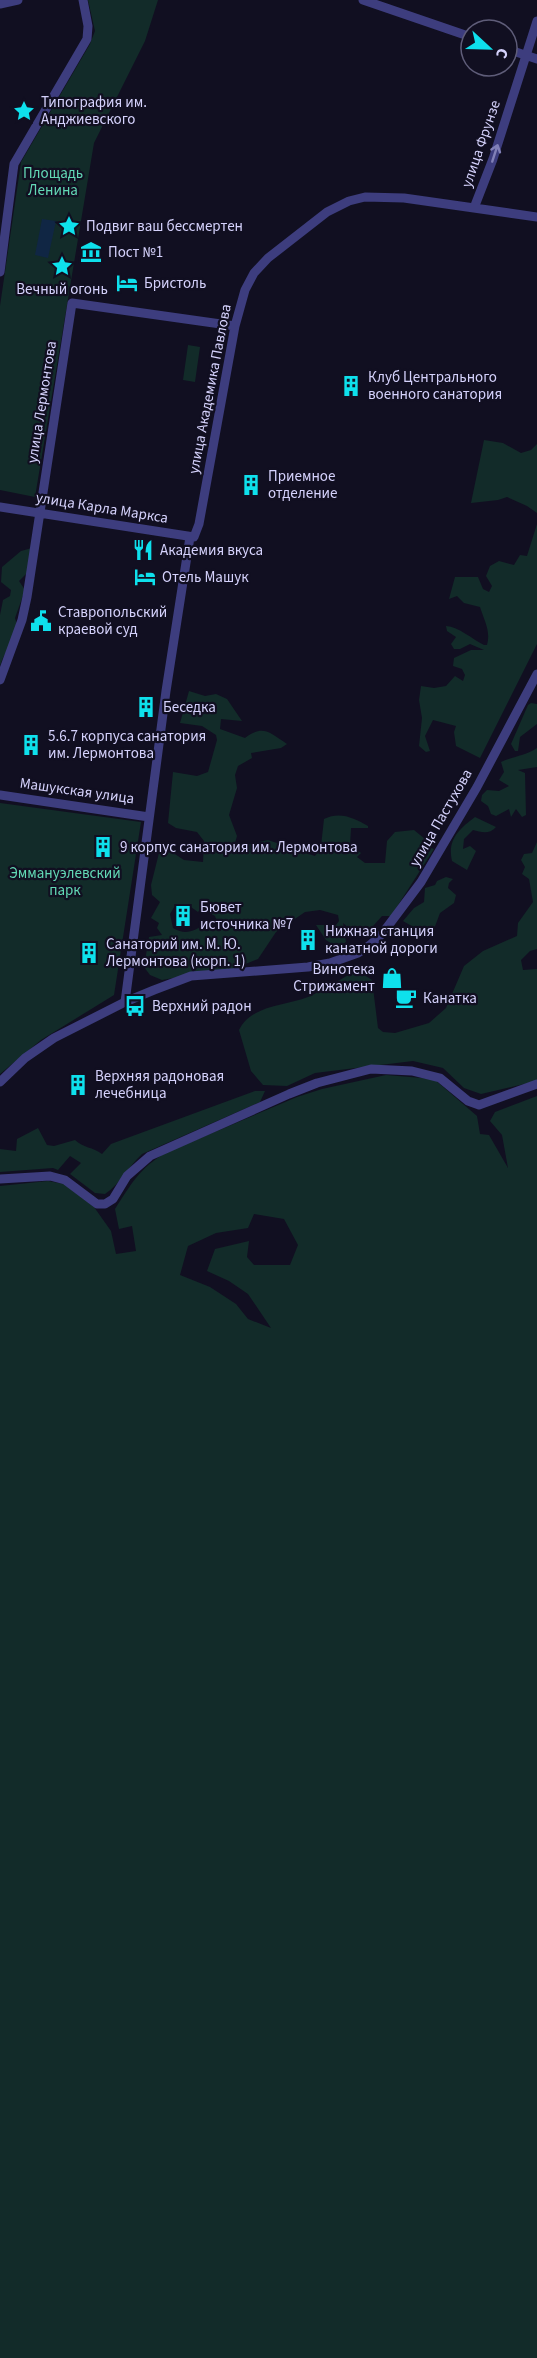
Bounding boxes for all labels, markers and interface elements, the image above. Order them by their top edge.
north arrow [459,18,519,78]
text: С [490,45,514,62]
place label: Типография им. Анджиевского [41,92,147,130]
street label: улица Фрунзе [456,97,506,191]
place icon: Типография им. Анджиевского [12,99,36,123]
one-way arrow [490,144,501,163]
park label: Площадь Ленина [23,163,83,201]
place icon: Подвиг ваш бессмертен [57,214,81,238]
place label: Подвиг ваш бессмертен [86,216,243,237]
museum icon: Пост №1 [79,240,103,264]
place label: Пост №1 [108,242,163,263]
place icon: Вечный огонь [50,254,74,278]
hotel icon: Бристоль [115,271,139,295]
place label: Бристоль [144,273,206,294]
place label: Вечный огонь [16,279,108,300]
street label: улица Академика Павлова [183,302,237,476]
street label: улица Лермонтова [22,339,62,465]
place label: Клуб Центрального военного санатория [368,367,502,405]
building icon: Клуб Центрального военного санатория [339,374,363,398]
place label: Приемное отделение [268,466,338,504]
building icon: Приемное отделение [239,473,263,497]
street label: улица Карла Маркса [34,487,170,529]
restaurant icon: Академия вкуса [131,538,155,562]
place label: Академия вкуса [160,540,263,561]
hotel icon: Отель Машук [133,565,157,589]
place label: Отель Машук [162,567,249,588]
place label: Ставропольский краевой суд [58,602,167,640]
public building icon: Ставропольский краевой суд [29,609,53,633]
building icon: Беседка [134,695,158,719]
place label: Беседка [163,697,216,718]
place label: 5.6.7 корпуса санатория им. Лермонтова [48,726,206,764]
building icon: 5.6.7 корпуса санатория им. Лермонтова [19,733,43,757]
street label: улица Пастухова [404,765,478,871]
street label: Машукская улица [18,773,136,809]
building icon: 9 корпус санатория им. Лермонтова [91,835,115,859]
place label: 9 корпус санатория им. Лермонтова [120,837,358,858]
park label: Эммануэлевский парк [9,863,121,901]
place label: Бювет источника №7 [200,897,293,935]
building icon: Бювет источника №7 [171,904,195,928]
place label: Нижная станция канатной дороги [325,921,438,959]
building icon: Нижная станция канатной дороги [296,928,320,952]
place label: Санаторий им. М. Ю. Лермонтова (корп. 1) [106,934,245,972]
building icon: Санаторий им. М. Ю. Лермонтова (корп. 1) [77,941,101,965]
place label: Винотека Стрижамент [293,959,375,997]
shop icon: Винотека Стрижамент [380,966,404,990]
cafe icon: Канатка [394,986,418,1010]
place label: Канатка [423,988,477,1009]
bus stop icon: Верхний радон [123,994,147,1018]
place label: Верхний радон [152,996,252,1017]
place label: Верхняя радоновая лечебница [95,1066,224,1104]
building icon: Верхняя радоновая лечебница [66,1073,90,1097]

